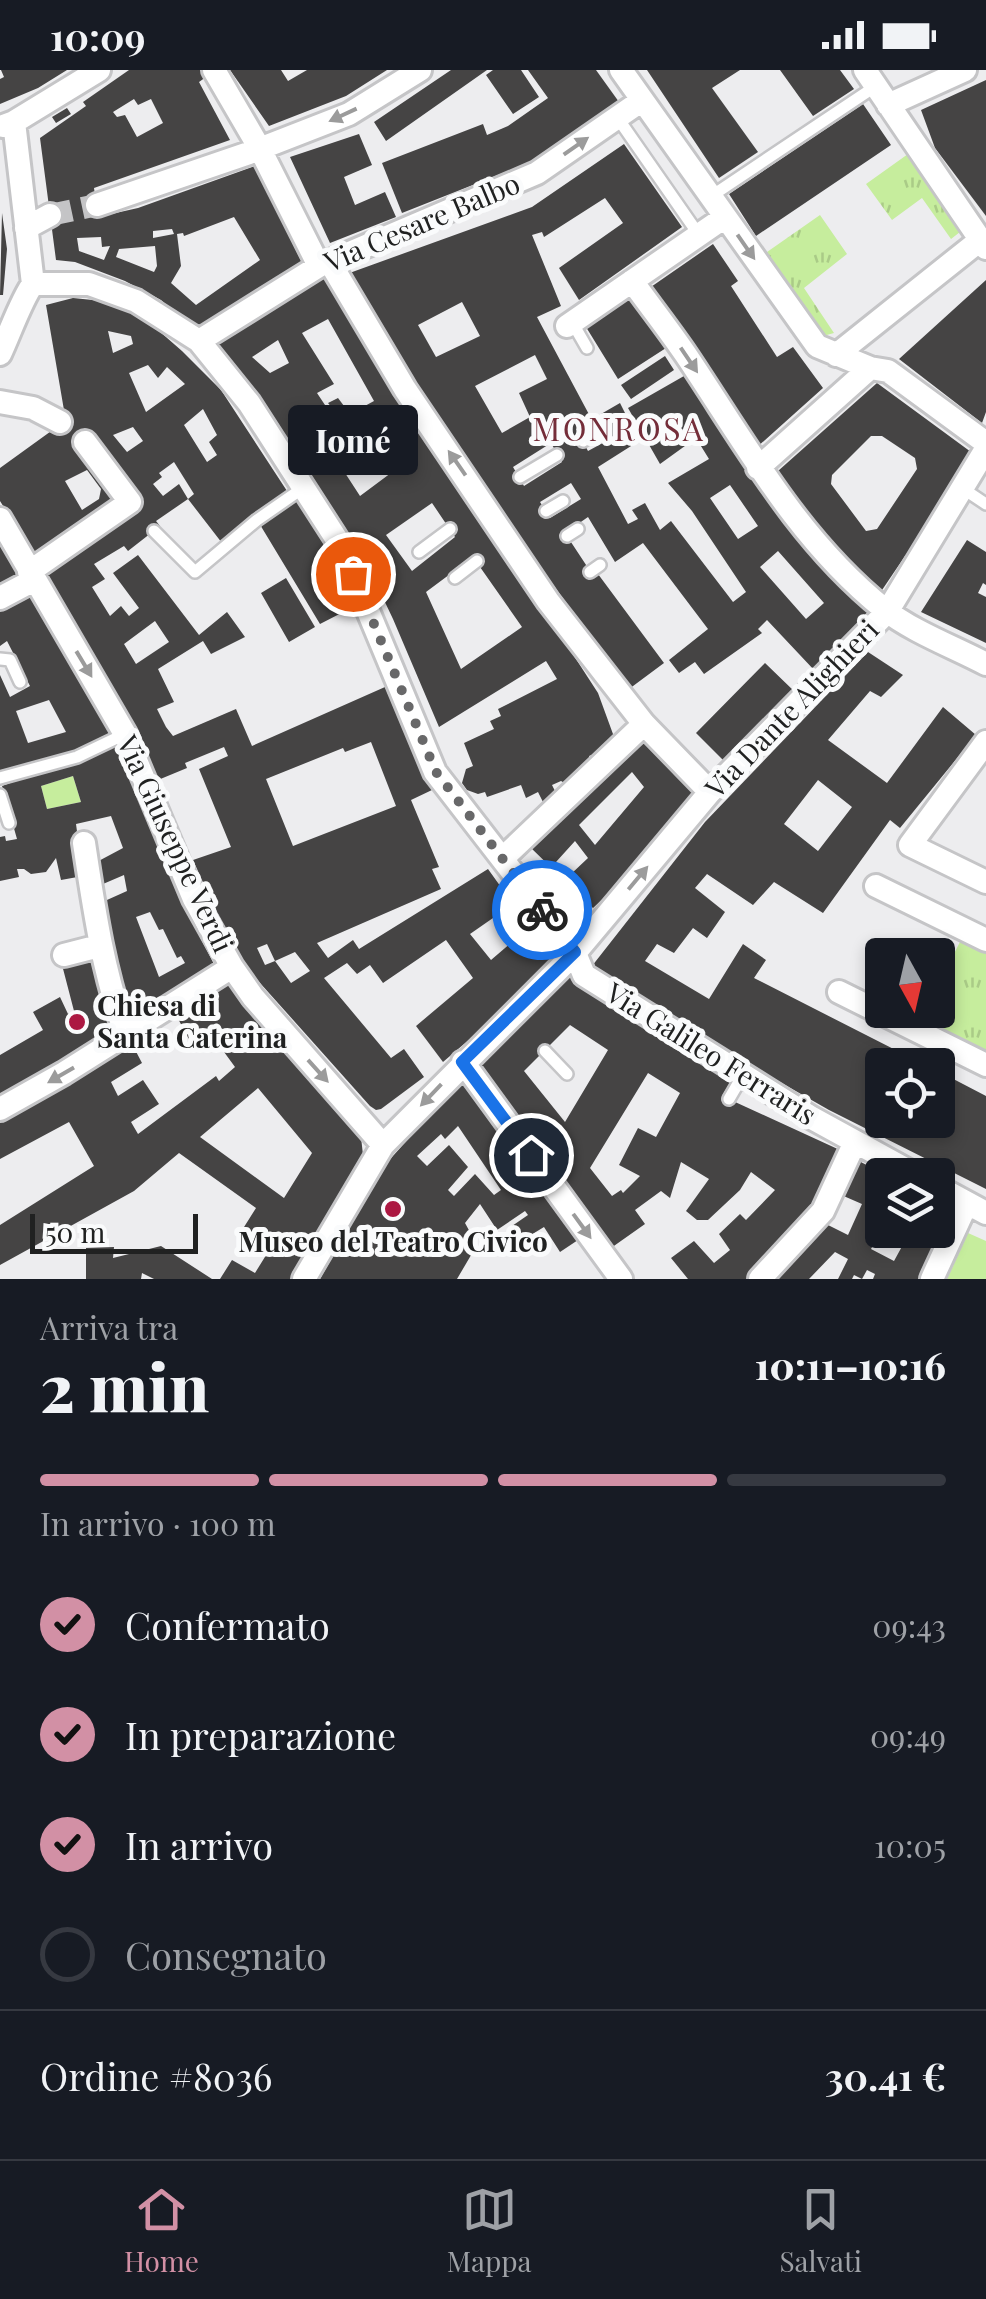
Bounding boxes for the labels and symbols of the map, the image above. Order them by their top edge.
one-way arrow [328,107,358,123]
one-way arrow [562,137,589,156]
street label: Via Cesare Balbo [317,164,525,280]
one-way arrow [736,234,755,260]
one-way arrow [679,346,697,374]
callout: Iomé [288,404,418,474]
district label: MONROSA [533,406,705,449]
one-way arrow [448,449,467,476]
pin [311,532,396,617]
street label: Via Dante Alighieri [695,611,886,806]
one-way arrow [74,650,92,678]
street label: Via Giuseppe Verdi [109,728,243,958]
courier [492,860,592,960]
one-way arrow [627,865,648,890]
north arrow [865,938,955,1028]
street label: Via Galileo Ferraris [599,973,824,1132]
place label: Chiesa di Santa Caterina [97,986,288,1055]
marker: Chiesa di Santa Caterina [66,1011,88,1033]
one-way arrow [307,1058,329,1083]
one-way arrow [47,1066,75,1083]
one-way arrow [420,1082,443,1106]
pin [489,1113,574,1198]
marker: Museo del Teatro Civico [382,1198,404,1220]
scale bar [30,1209,198,1254]
one-way arrow [572,1212,592,1239]
place label: Museo del Teatro Civico [238,1222,548,1259]

